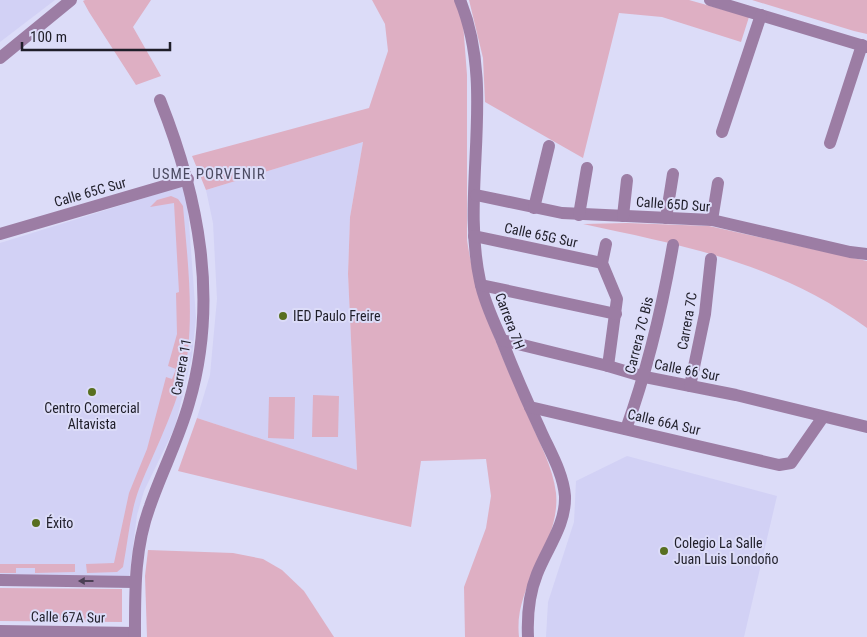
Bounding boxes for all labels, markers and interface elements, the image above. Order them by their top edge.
scale bar [22,20,170,52]
text: 100 m [30,28,67,46]
district label: USME PORVENIR [152,165,266,183]
street label: Calle 65C Sur [52,174,128,210]
street label: Calle 65D Sur [635,193,711,215]
street label: Calle 65G Sur [503,219,579,251]
street label: Carrera 7H [492,291,528,351]
street label: Carrera 7C [674,291,700,351]
street label: Carrera 7C Bis [622,295,656,375]
place label: IED Paulo Freire [293,308,381,324]
marker: IED Paulo Freire [277,310,289,322]
street label: Carrera 11 [168,337,194,397]
street label: Calle 66 Sur [653,356,721,384]
marker: Centro Comercial Altavista [86,386,98,398]
place label: Centro Comercial Altavista [44,400,140,432]
street label: Calle 66A Sur [626,406,702,438]
place label: Éxito [46,514,73,531]
marker: Éxito [30,517,42,529]
place label: Colegio La Salle Juan Luis Londoño [674,535,778,567]
marker: Colegio La Salle Juan Luis Londoño [658,545,670,557]
one-way arrow [78,577,94,585]
street label: Calle 67A Sur [31,608,105,626]

